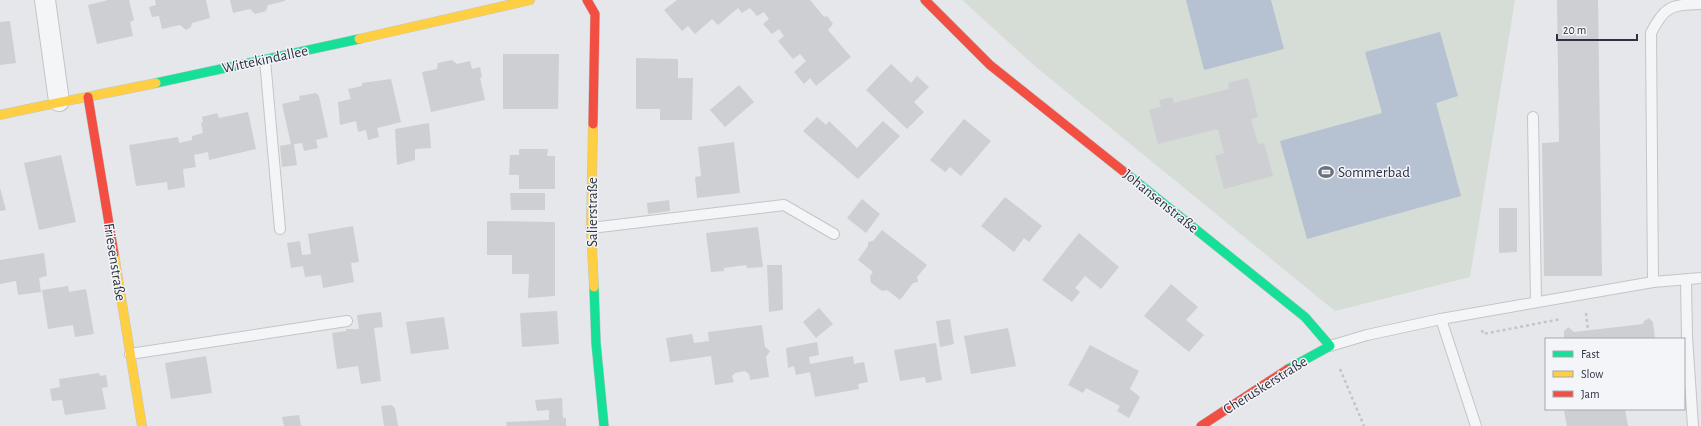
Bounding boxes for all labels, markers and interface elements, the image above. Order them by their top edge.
scale bar [1557,16,1637,42]
text: 20 m [1563,24,1586,36]
street label: Wittekindallee [221,43,310,76]
sports icon: Sommerbad [1317,163,1335,181]
place label: Sommerbad [1338,165,1410,180]
street label: Johansenstraße [1120,167,1201,236]
street label: Salierstraße [585,177,600,247]
street label: Friesenstraße [101,222,128,302]
legend [1545,338,1685,410]
text: Fast [1581,348,1600,360]
street label: Cheruskerstraße [1221,354,1310,417]
text: Slow [1581,368,1603,380]
text: Jam [1581,388,1600,400]

